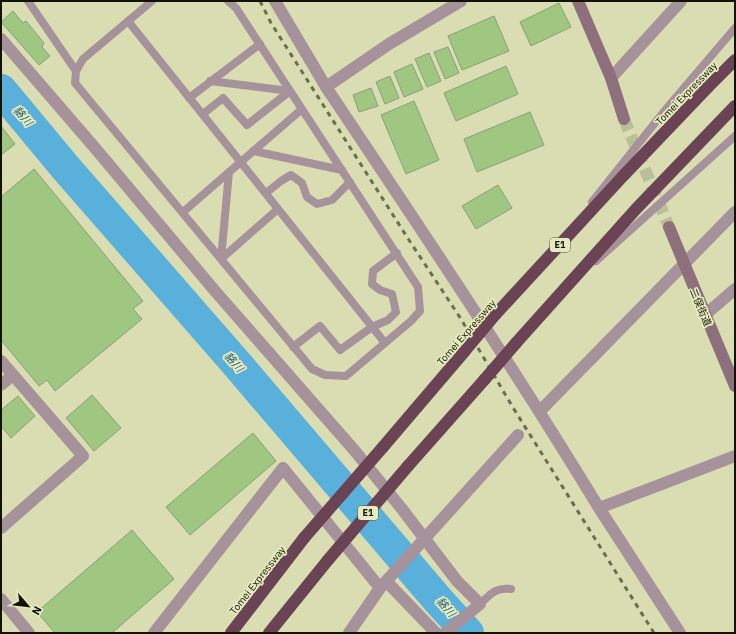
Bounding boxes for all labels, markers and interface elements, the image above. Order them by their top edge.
street label: Tomei Expressway [653,59,720,128]
water label: 貉川 [11,103,36,130]
road number: E1 [550,238,570,252]
street label: 二俣街道 [687,286,714,328]
street label: Tomei Expressway [434,297,499,368]
water label: 貉川 [222,349,247,376]
road number: E1 [358,506,378,520]
street label: Tomei Expressway [227,544,288,617]
north arrow [8,586,48,626]
water label: 貉川 [434,594,459,621]
text: N [29,604,45,618]

